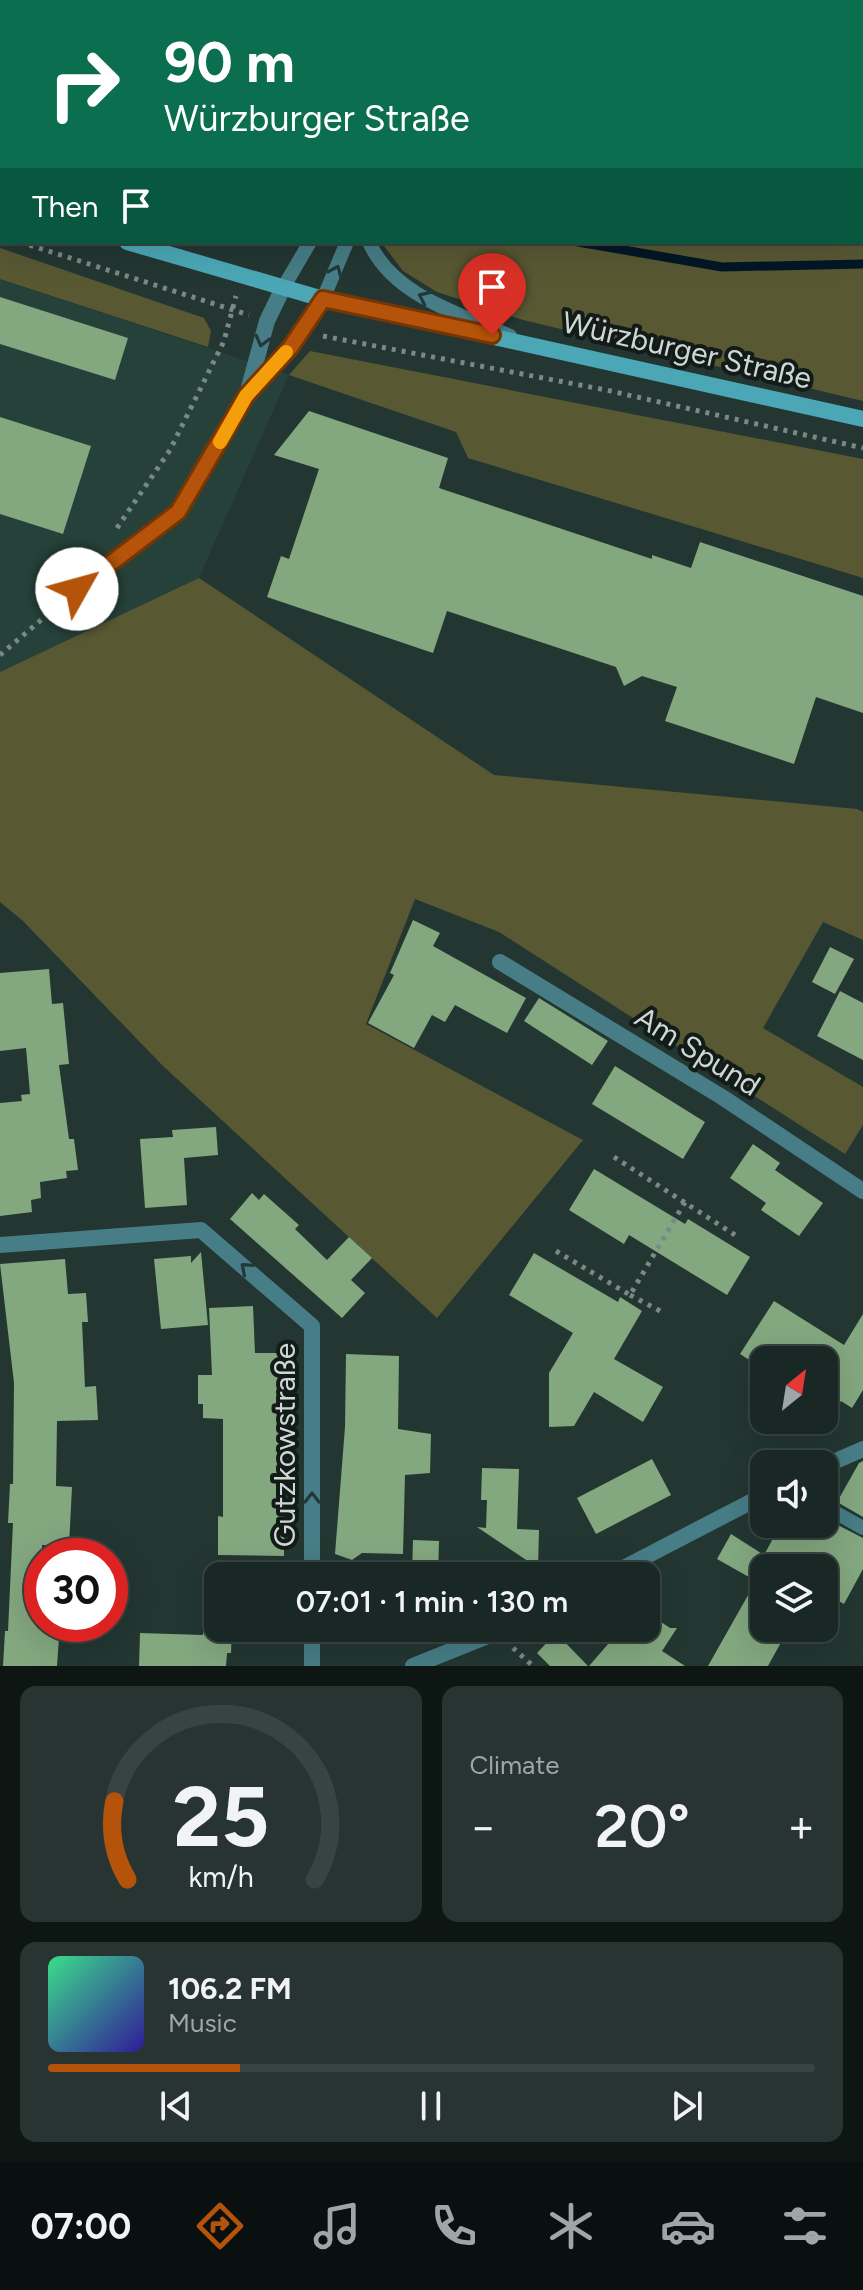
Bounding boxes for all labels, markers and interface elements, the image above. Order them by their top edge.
text: 90 m [164,29,295,96]
icon: right [32,32,136,136]
text: Würzburger Straße [164,97,470,140]
icon: arrive [114,184,158,228]
text: Then [32,188,98,225]
pin [458,253,526,335]
one-way arrow [326,265,342,279]
icon: arrive [470,265,514,309]
one-way arrow [418,291,433,307]
street label: Würzburger Straße [559,303,815,397]
one-way arrow [254,334,271,348]
position arrow [35,547,119,631]
street label: Am Spund [629,998,767,1104]
one-way arrow [240,1263,255,1278]
street label: Gutzkowstraße [266,1343,303,1547]
north arrow [750,1346,838,1434]
map controls [750,1346,838,1642]
button: sound [750,1450,838,1538]
one-way arrow [303,1491,321,1504]
speed limit sign: 30 [24,1538,128,1642]
button: layers [750,1554,838,1642]
text: 07:01 · 1 min · 130 m [296,1583,568,1620]
text: Climate [470,1749,559,1781]
text: 25 [173,1767,269,1867]
text: 20° [595,1790,690,1862]
text: − [470,1800,497,1853]
text: + [788,1800,815,1853]
text: km/h [188,1860,253,1894]
text: 106.2 FM [168,1970,292,2007]
text: Music [168,2007,237,2039]
icon: previous [154,2084,198,2128]
icon: pause [409,2084,453,2128]
icon: next [665,2084,709,2128]
icon: directions [192,2198,248,2254]
icon: music [309,2198,365,2254]
icon: phone [426,2198,482,2254]
icon: climate [543,2198,599,2254]
icon: car [660,2198,716,2254]
icon: filters [777,2198,833,2254]
text: 07:00 [30,2205,131,2248]

